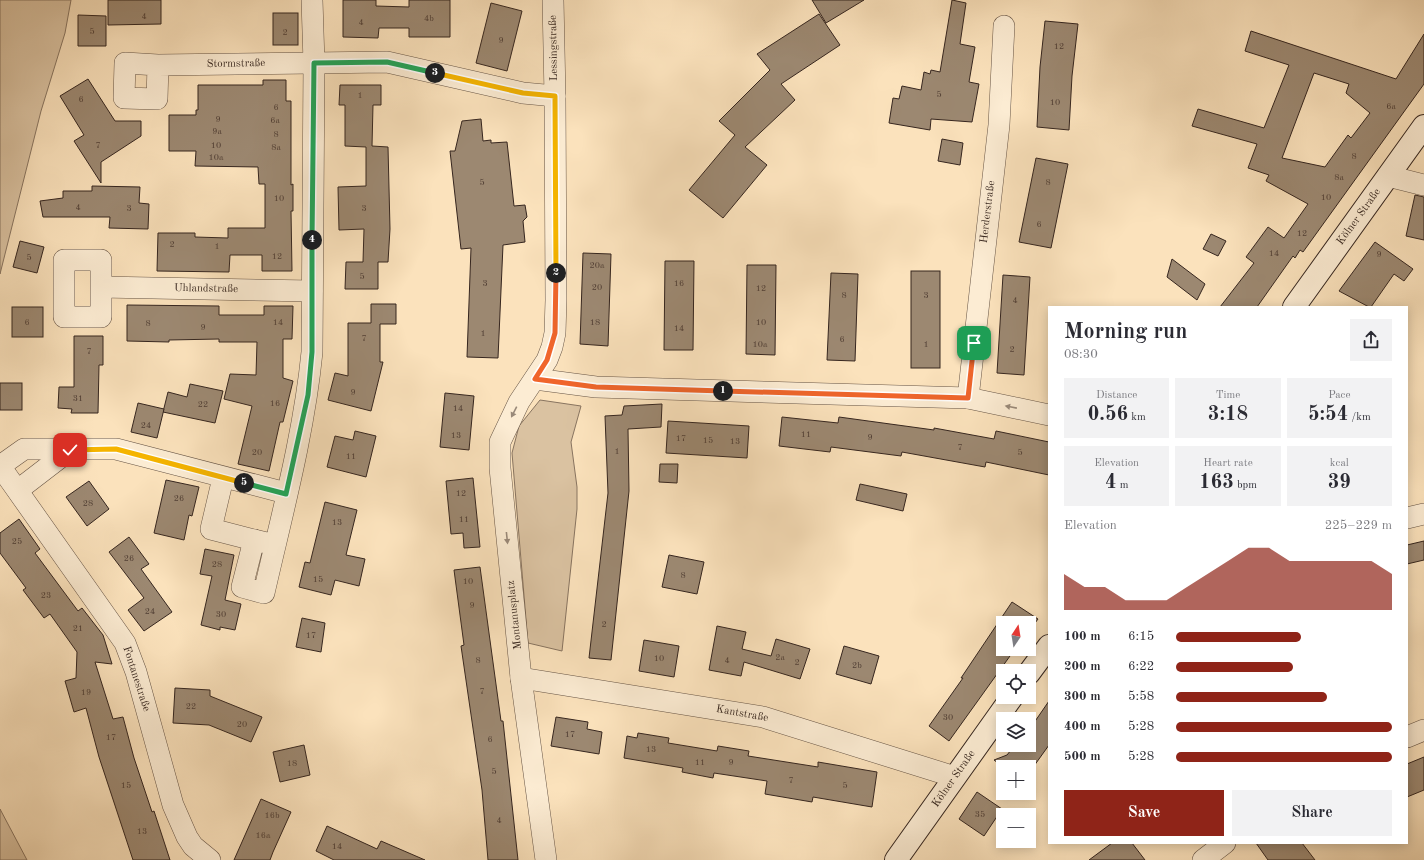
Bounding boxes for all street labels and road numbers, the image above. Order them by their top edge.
street label: Lessingstraße [548,15,560,81]
street label: Stormstraße [207,58,265,70]
street label: Herderstraße [979,180,997,244]
street label: Kölner Straße [1335,187,1383,247]
street label: Uhlandstraße [174,283,238,295]
street label: Montanusplatz [506,580,524,650]
street label: Fontanestraße [120,645,152,713]
street label: Kantstraße [715,704,769,724]
street label: Kölner Straße [930,748,978,810]

